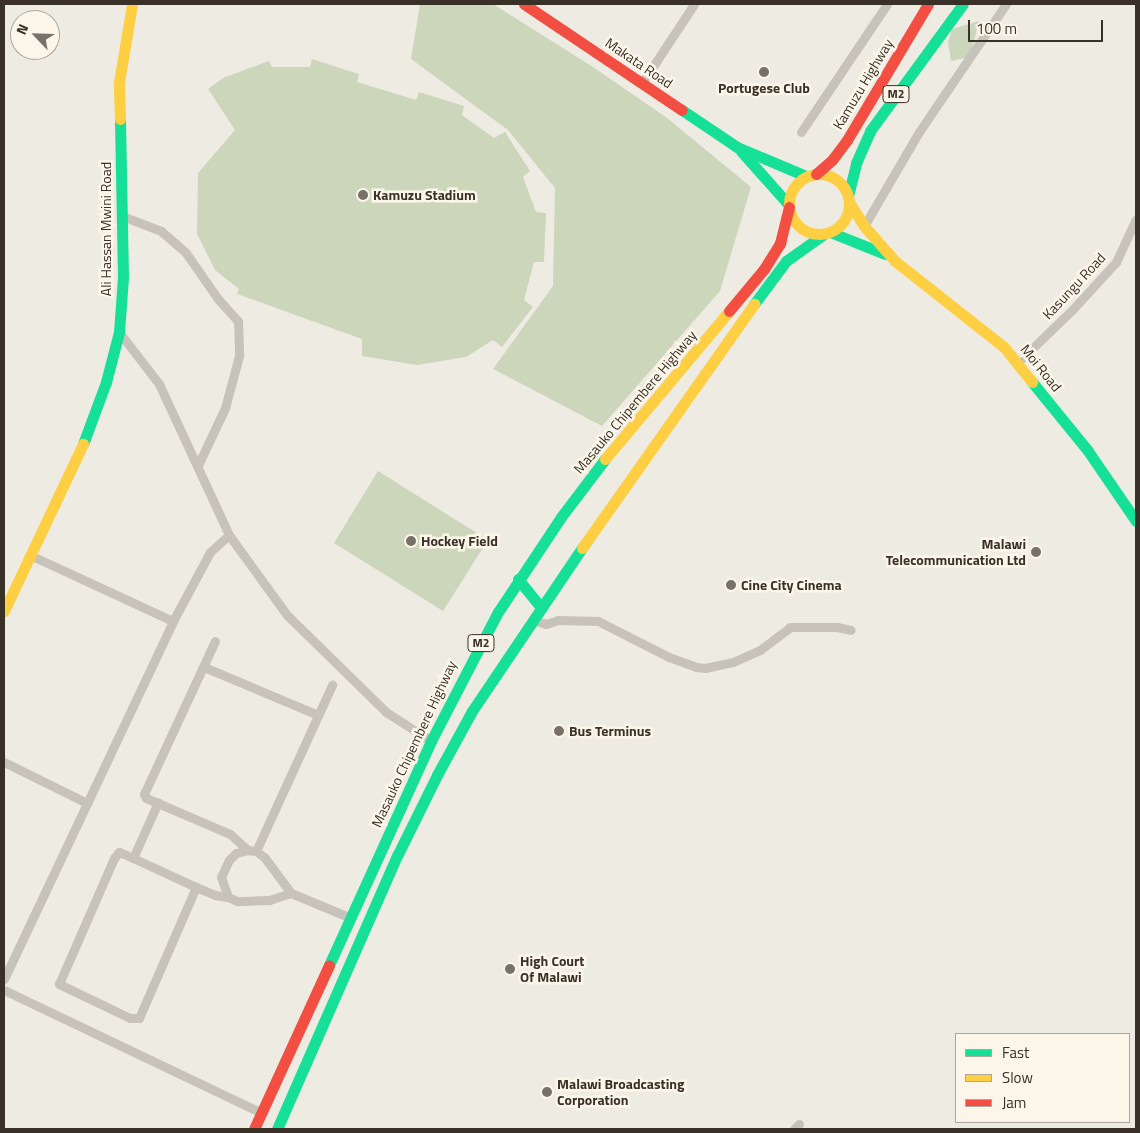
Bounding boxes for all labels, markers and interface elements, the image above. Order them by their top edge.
north arrow [10,10,60,60]
scale bar [970,10,1105,42]
text: 100 m [976,17,1017,40]
text: N [10,20,33,38]
street label: Makata Road [602,34,676,92]
street label: Kamuzu Highway [829,36,897,132]
marker: Portugese Club [758,66,770,78]
place label: Portugese Club [718,80,810,96]
road number: M2 [882,85,910,104]
street label: Ali Hassan Mwini Road [98,162,114,296]
place label: Kamuzu Stadium [373,187,476,203]
marker: Kamuzu Stadium [357,189,369,201]
street label: Kasungu Road [1039,249,1109,323]
street label: Masauko Chipembere Highway [570,327,700,477]
street label: Moi Road [1017,341,1065,395]
place label: Hockey Field [421,533,498,549]
marker: Hockey Field [405,535,417,547]
place label: Malawi Telecommunication Ltd [886,536,1026,568]
marker: Malawi Telecommunication Ltd [1030,546,1042,558]
place label: Cine City Cinema [741,577,842,593]
marker: Cine City Cinema [725,579,737,591]
road number: M2 [467,634,495,652]
street label: Masauko Chipembere Highway [368,658,460,830]
place label: Bus Terminus [569,723,651,739]
marker: Bus Terminus [553,725,565,737]
place label: High Court Of Malawi [520,953,584,986]
marker: High Court Of Malawi [504,963,516,975]
legend [955,1033,1130,1123]
text: Fast [1002,1041,1029,1064]
text: Slow [1002,1066,1033,1089]
place label: Malawi Broadcasting Corporation [557,1076,684,1108]
marker: Malawi Broadcasting Corporation [541,1086,553,1098]
text: Jam [1002,1091,1026,1114]

